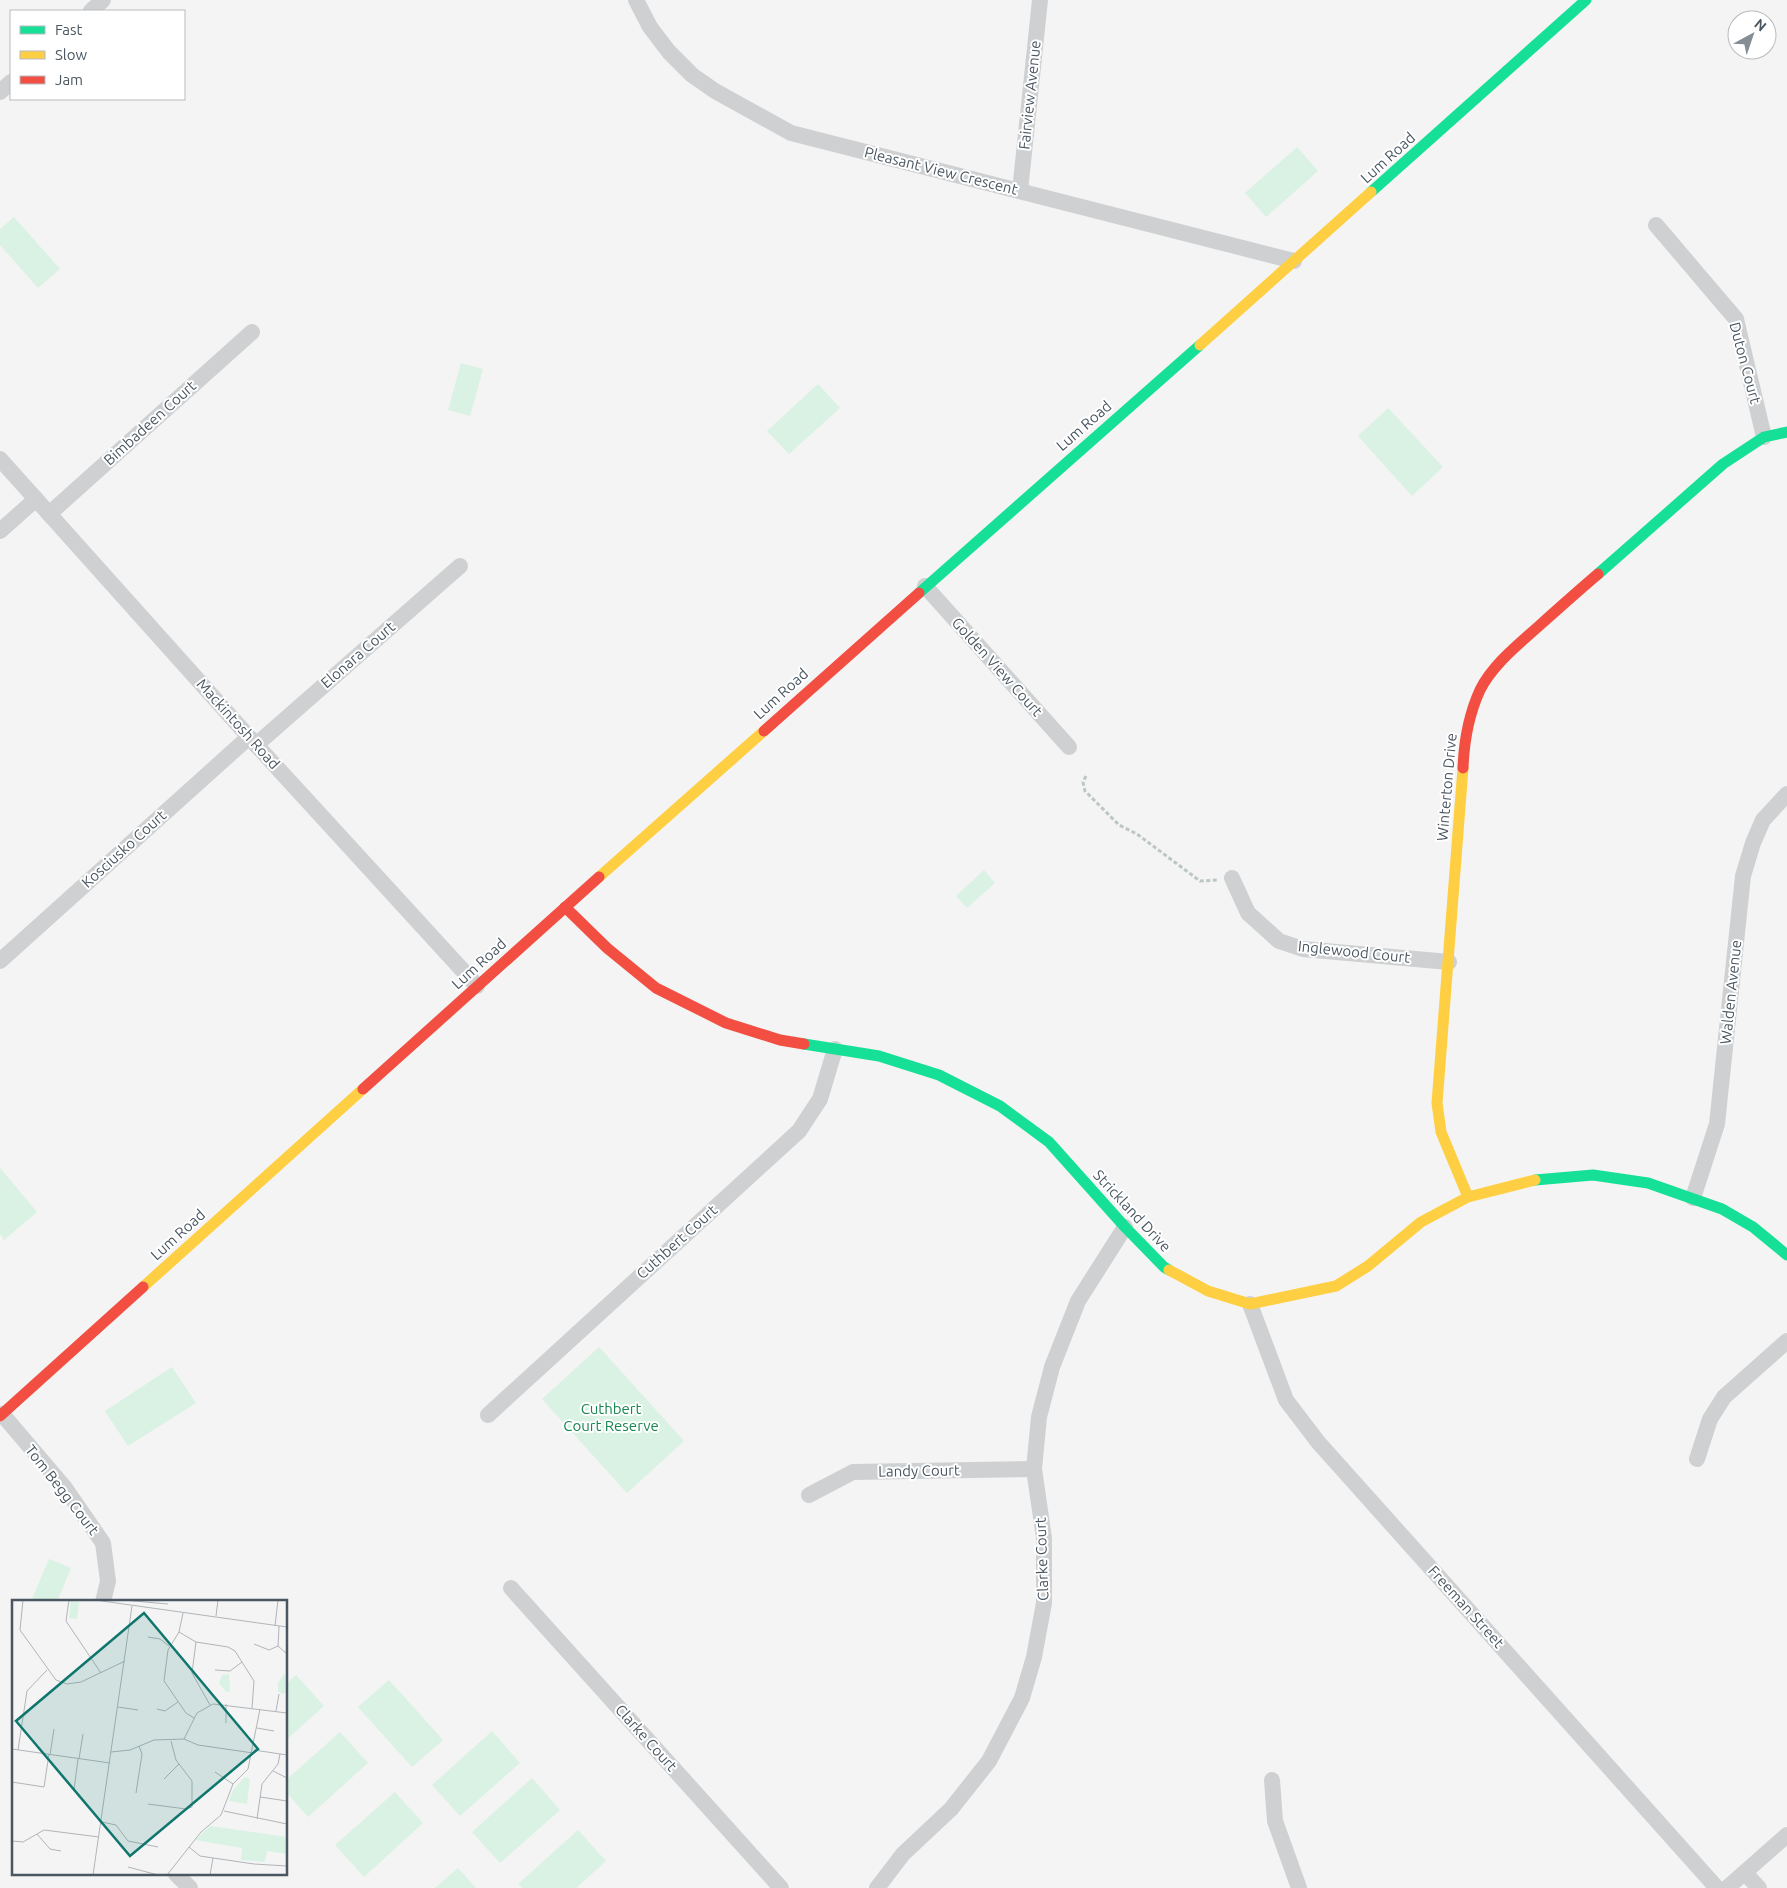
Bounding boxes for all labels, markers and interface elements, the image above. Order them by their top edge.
legend [10,10,185,100]
north arrow [1727,10,1777,60]
text: N [1751,16,1770,35]
text: Fast [55,21,83,38]
street label: Fairview Avenue [1015,40,1044,150]
text: Slow [55,46,88,63]
text: Jam [55,71,83,88]
street label: Lum Road [1357,129,1418,186]
street label: Pleasant View Crescent [863,143,1020,198]
street label: Duton Court [1726,320,1765,406]
street label: Bimbadeen Court [100,377,199,468]
street label: Lum Road [1053,397,1115,454]
street label: Golden View Court [949,614,1046,720]
street label: Elonara Court [317,618,398,691]
street label: Lum Road [750,665,811,722]
street label: Mackintosh Road [194,675,283,772]
street label: Winterton Drive [1433,732,1460,842]
street label: Kosciusko Court [78,806,169,891]
street label: Lum Road [448,935,509,992]
street label: Inglewood Court [1297,937,1411,966]
street label: Walden Avenue [1717,939,1744,1045]
street label: Strickland Drive [1090,1166,1175,1255]
street label: Cuthbert Court [633,1201,720,1282]
street label: Lum Road [147,1206,208,1263]
park label: Cuthbert Court Reserve [563,1400,659,1434]
street label: Tom Begg Court [22,1441,103,1538]
street label: Landy Court [878,1461,960,1480]
street label: Clarke Court [1032,1517,1051,1601]
street label: Freeman Street [1425,1562,1508,1651]
inset map [12,1600,288,1876]
street label: Clarke Court [612,1701,681,1775]

